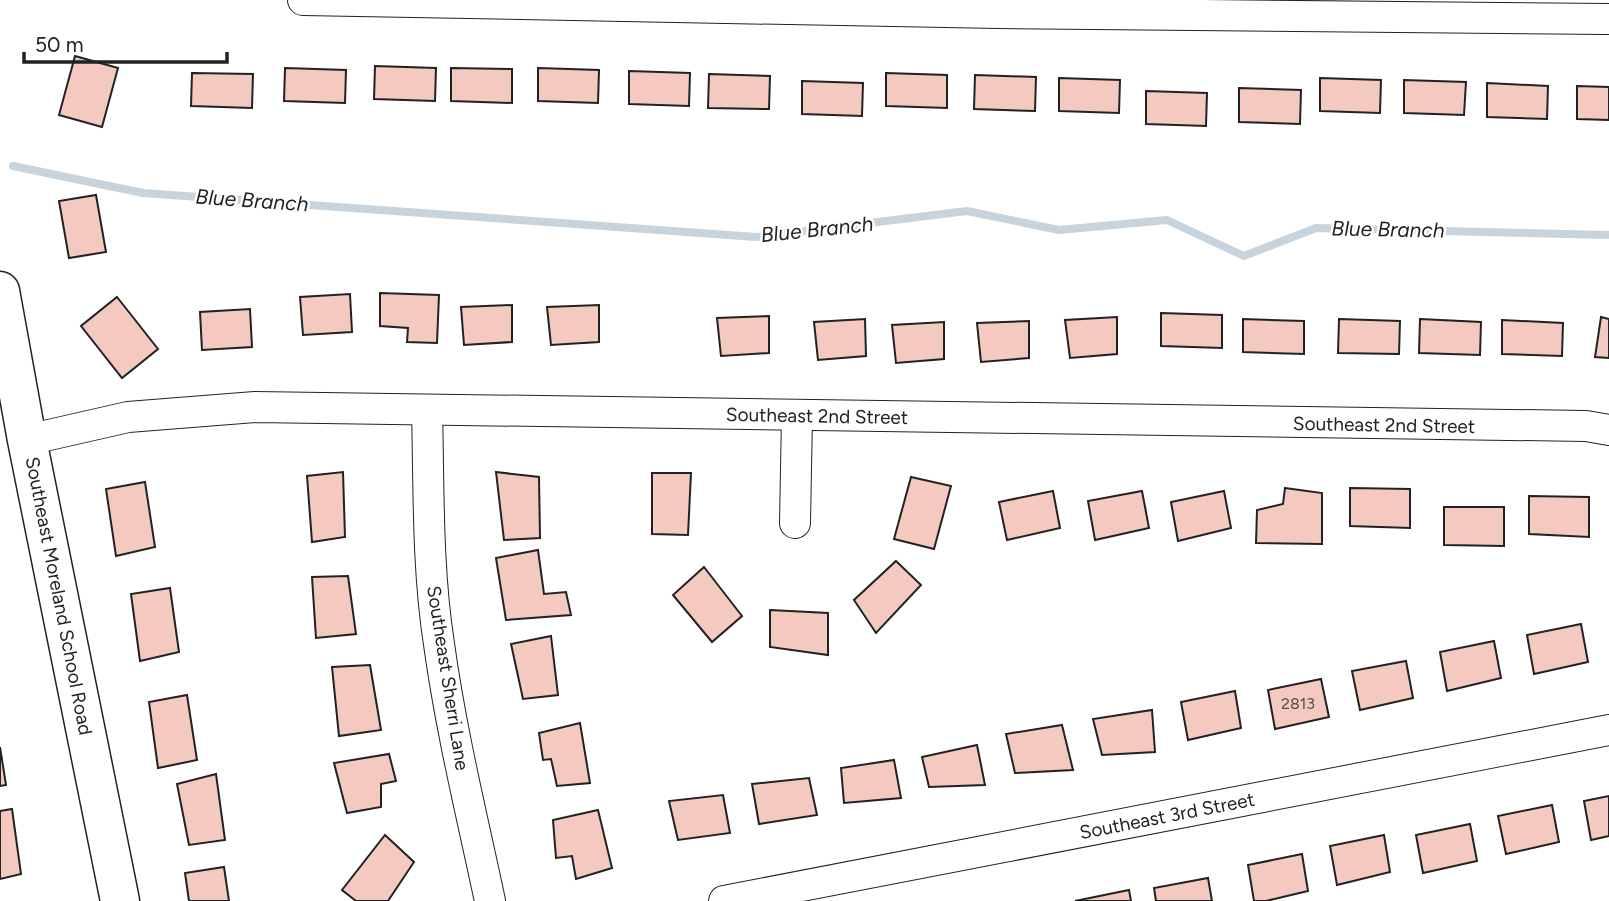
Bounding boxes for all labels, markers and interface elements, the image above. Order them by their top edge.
scale bar [24,21,228,65]
text: 50 m [35,32,84,57]
water label: Blue Branch [195,184,310,216]
water label: Blue Branch [759,211,875,247]
water label: Blue Branch [1331,216,1445,242]
street label: Southeast 2nd Street [726,403,908,429]
street label: Southeast 2nd Street [1293,412,1475,438]
street label: Southeast Moreland School Road [21,455,97,737]
street label: Southeast Sherri Lane [422,584,474,772]
house number: 2813 [1281,694,1315,713]
street label: Southeast 3rd Street [1078,788,1256,844]

